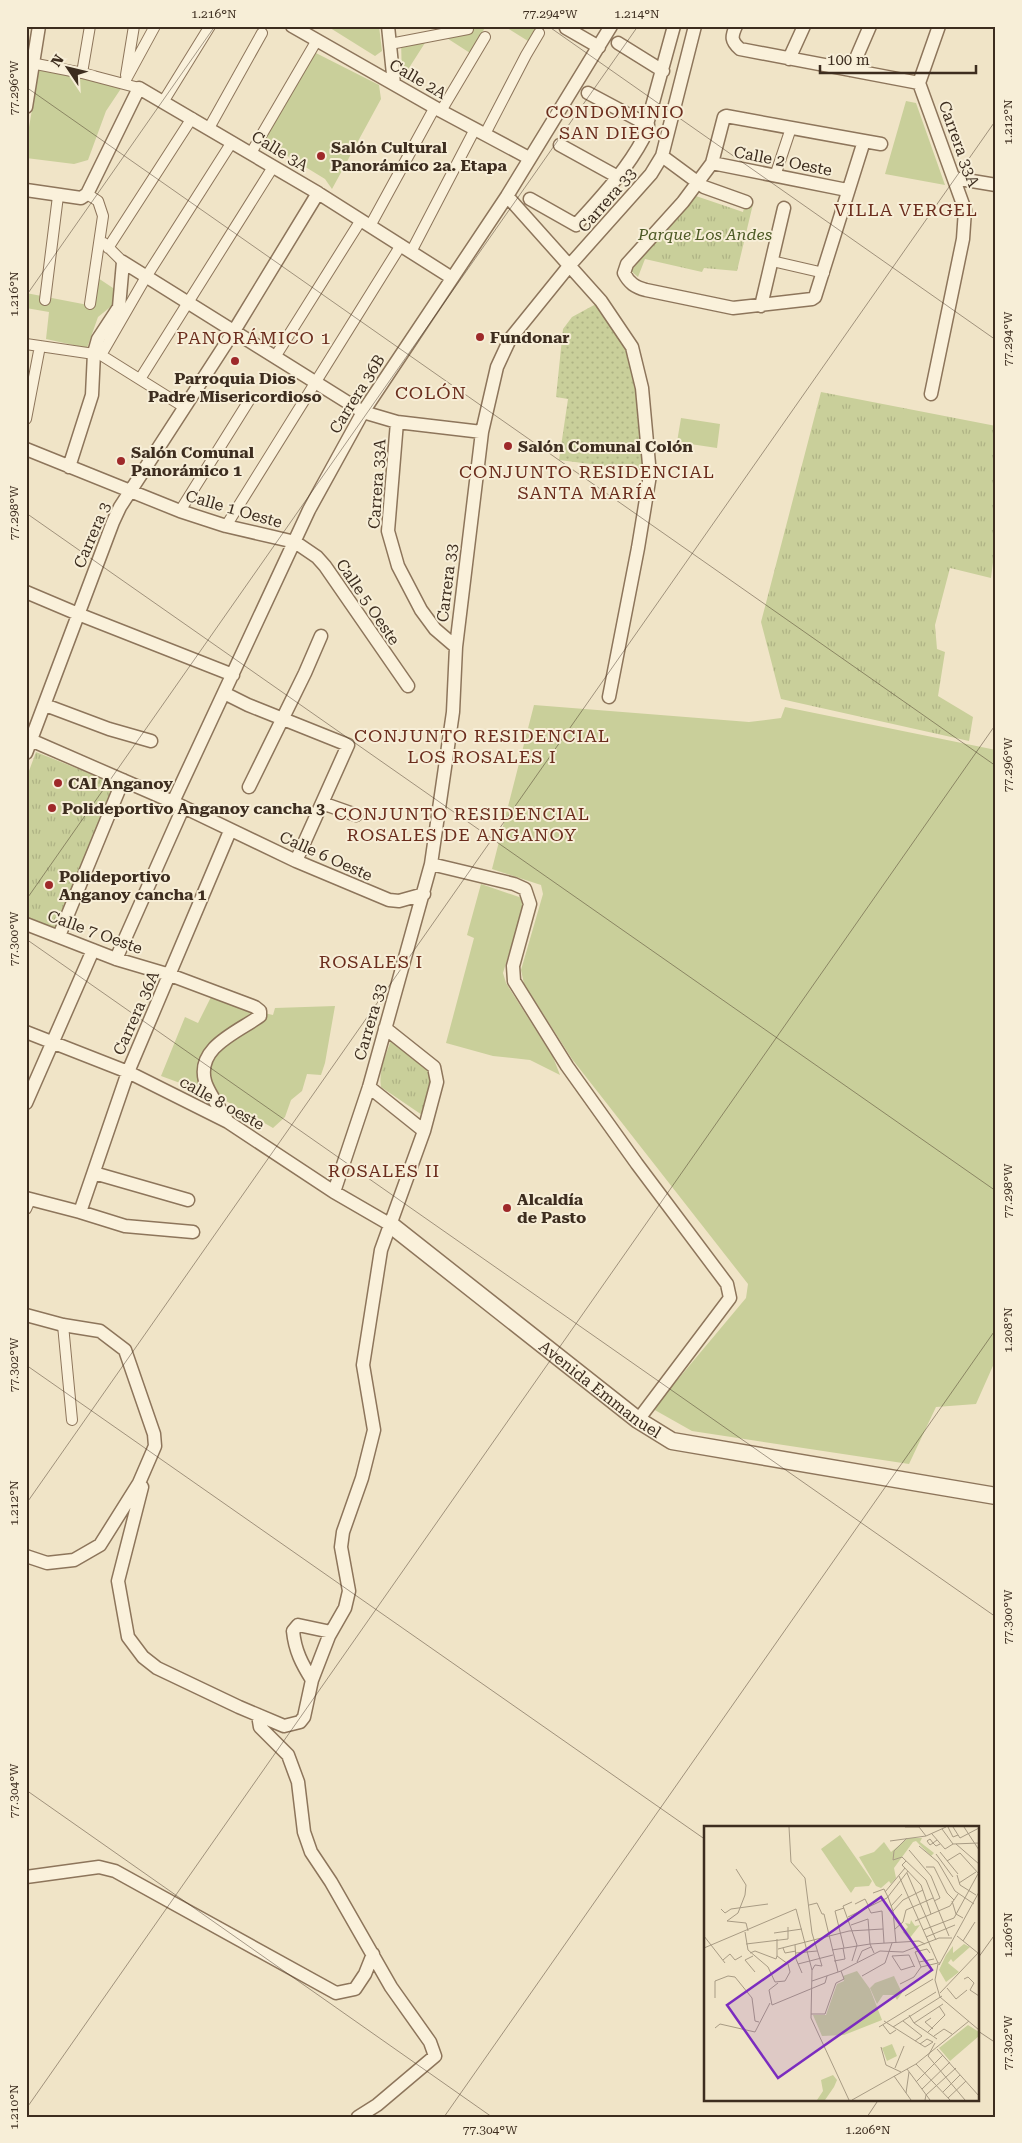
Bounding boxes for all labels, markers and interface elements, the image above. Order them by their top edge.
text: 1.216°N [191,7,237,21]
text: 77.294°W [523,7,578,21]
text: 1.214°N [614,7,660,21]
north arrow [42,42,92,92]
scale bar [820,42,976,74]
text: N [48,51,67,70]
text: 100 m [827,51,870,69]
street label: Calle 2A [386,55,451,103]
text: 77.296°W [7,60,21,115]
street label: Carrera 33A [935,98,984,190]
text: 1.212°N [1001,99,1015,145]
district label: CONDOMINIO SAN DIEGO [545,101,685,143]
street label: Calle 3A [248,127,313,176]
place label: Salón Cultural Panorámico 2a. Etapa [331,138,507,175]
street label: Calle 2 Oeste [732,142,834,180]
marker: Salón Cultural Panorámico 2a. Etapa [315,150,327,162]
street label: Carrera 33 [574,164,640,236]
district label: VILLA VERGEL [834,199,978,220]
park label: Parque Los Andes [637,225,772,244]
text: 1.216°N [7,271,21,317]
text: 77.294°W [1001,311,1015,366]
district label: PANORÁMICO 1 [176,327,332,348]
place label: Fundonar [490,328,570,347]
marker: Fundonar [474,331,486,343]
street label: Carrera 36B [325,351,389,437]
marker: Parroquia Dios Padre Misericordioso [229,355,241,367]
place label: Parroquia Dios Padre Misericordioso [148,369,322,406]
district label: COLÓN [395,382,467,403]
place label: Salón Comunal Colón [518,437,693,456]
street label: Carrera 33A [364,438,390,530]
marker: Salón Comunal Colón [502,440,514,452]
place label: Salón Comunal Panorámico 1 [131,443,255,480]
marker: Salón Comunal Panorámico 1 [115,455,127,467]
district label: CONJUNTO RESIDENCIAL SANTA MARÍA [459,461,715,503]
text: 77.298°W [7,485,21,540]
street label: Calle 1 Oeste [183,486,285,532]
street label: Carrera 3 [70,499,114,571]
street label: Carrera 33 [433,543,461,623]
street label: Calle 5 Oeste [332,555,404,649]
district label: CONJUNTO RESIDENCIAL LOS ROSALES I [354,725,610,767]
text: 77.296°W [1001,737,1015,792]
place label: CAI Anganoy [68,774,173,793]
marker: CAI Anganoy [52,777,64,789]
place label: Polideportivo Anganoy cancha 3 [62,799,325,818]
marker: Polideportivo Anganoy cancha 3 [46,802,58,814]
district label: CONJUNTO RESIDENCIAL ROSALES DE ANGANOY [334,803,590,845]
street label: Calle 6 Oeste [277,827,376,885]
place label: Polideportivo Anganoy cancha 1 [59,867,207,904]
marker: Polideportivo Anganoy cancha 1 [43,879,55,891]
street label: Calle 7 Oeste [45,906,145,958]
text: 77.300°W [7,911,21,966]
district label: ROSALES I [319,951,423,972]
street label: Carrera 36A [109,967,163,1058]
street label: Carrera 33 [350,981,390,1063]
street label: calle 8 oeste [176,1072,268,1134]
district label: ROSALES II [328,1160,440,1181]
text: 77.298°W [1001,1163,1015,1218]
place label: Alcaldía de Pasto [517,1190,586,1227]
marker: Alcaldía de Pasto [501,1202,513,1214]
text: 1.208°N [1001,1307,1015,1353]
street label: Avenida Emmanuel [535,1336,665,1442]
text: 77.302°W [7,1337,21,1392]
text: 1.212°N [7,1480,21,1526]
text: 77.300°W [1001,1589,1015,1644]
text: 77.304°W [7,1763,21,1818]
inset map [704,1826,980,2100]
text: 1.206°N [1001,1912,1015,1958]
text: 77.302°W [1001,2015,1015,2070]
text: 1.210°N [7,2084,21,2130]
text: 77.304°W [463,2123,518,2137]
text: 1.206°N [845,2123,891,2137]

